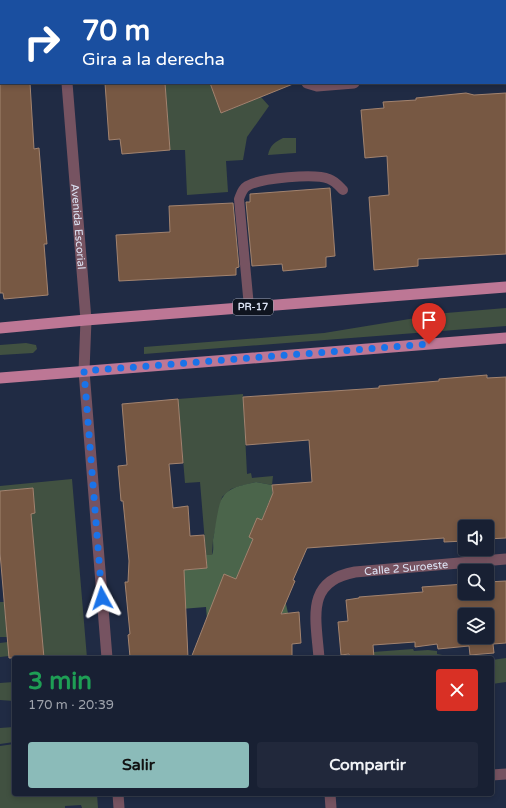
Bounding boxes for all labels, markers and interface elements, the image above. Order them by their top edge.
text: 70 m [82,14,150,48]
icon: right [16,16,68,68]
text: Gira a la derecha [82,48,225,70]
street label: Avenida Escorial [69,183,88,270]
road number: PR-17 [233,299,273,315]
pin [412,303,446,344]
icon: arrive [418,309,440,331]
map controls [458,520,494,644]
button: sound [458,520,494,556]
street label: Calle 2 Suroeste [364,557,449,578]
button: search [458,564,494,600]
position arrow [81,577,123,619]
button: layers [458,608,494,644]
text: 3 min [28,667,92,696]
button: close [436,669,478,711]
text: 170 m · 20:39 [28,697,114,713]
button: Salir [28,742,249,788]
button: Compartir [257,742,478,788]

